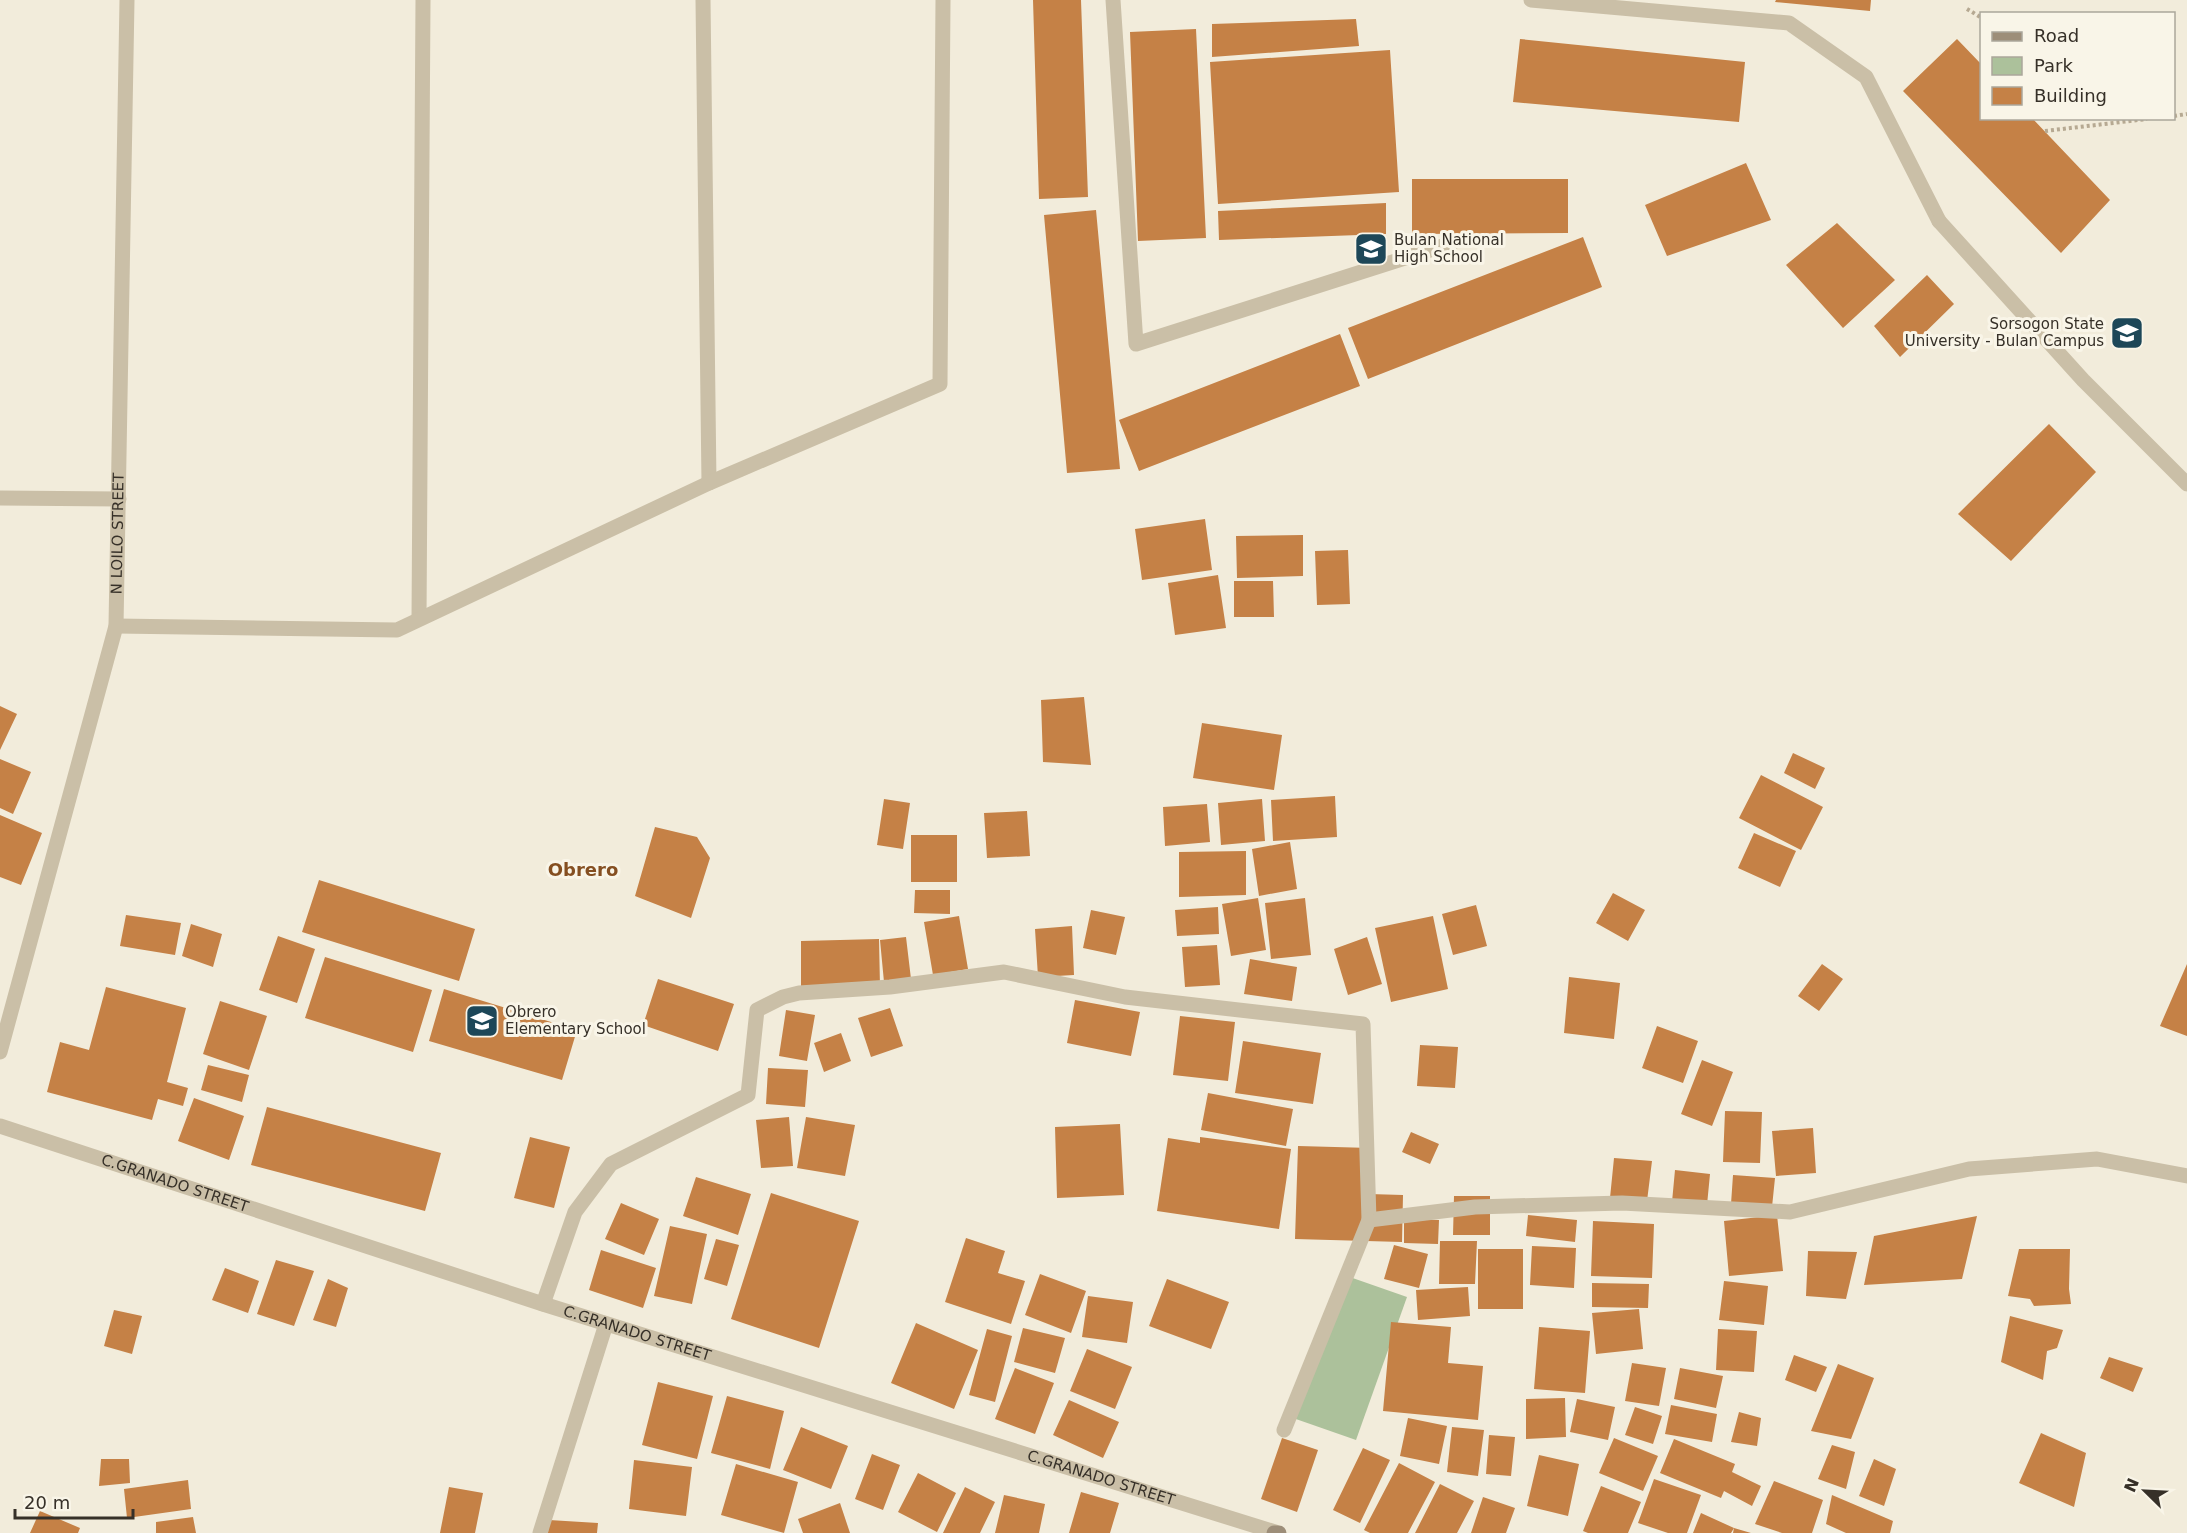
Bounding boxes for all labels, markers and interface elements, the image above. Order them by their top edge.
legend [1980,12,2175,120]
text: Road [2034,25,2079,46]
text: Park [2034,55,2073,76]
text: Building [2034,85,2107,106]
school or university icon: Bulan National High School [1353,231,1389,267]
place label: Bulan National High School [1394,231,1504,266]
place label: Sorsogon State University - Bulan Campus [1905,315,2104,350]
school or university icon: Sorsogon State University - Bulan Campus [2109,315,2145,351]
street label: N LOILO STREET [108,472,128,595]
district label: Obrero [548,859,618,880]
school or university icon: Obrero Elementary School [464,1003,500,1039]
place label: Obrero Elementary School [505,1003,646,1038]
street label: C.GRANADO STREET [99,1151,252,1216]
street label: C.GRANADO STREET [561,1302,714,1365]
street label: C.GRANADO STREET [1025,1446,1178,1510]
north arrow [2115,1461,2175,1521]
text: N [2120,1475,2143,1495]
scale bar [15,1482,134,1520]
text: 20 m [24,1492,70,1513]

